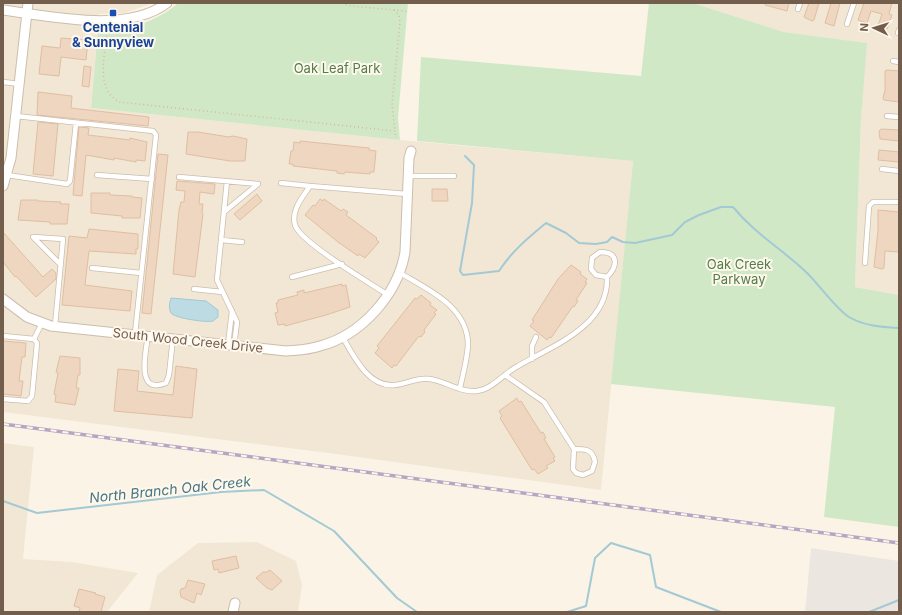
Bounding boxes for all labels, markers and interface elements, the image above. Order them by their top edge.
marker: Centenial & Sunnyview [108,8,118,18]
north arrow [854,8,894,48]
place label: Centenial & Sunnyview [72,19,154,50]
text: N [857,23,871,32]
park label: Oak Leaf Park [294,60,380,76]
park label: Oak Creek Parkway [707,256,771,287]
street label: South Wood Creek Drive [112,324,264,356]
water label: North Branch Oak Creek [88,472,252,506]

